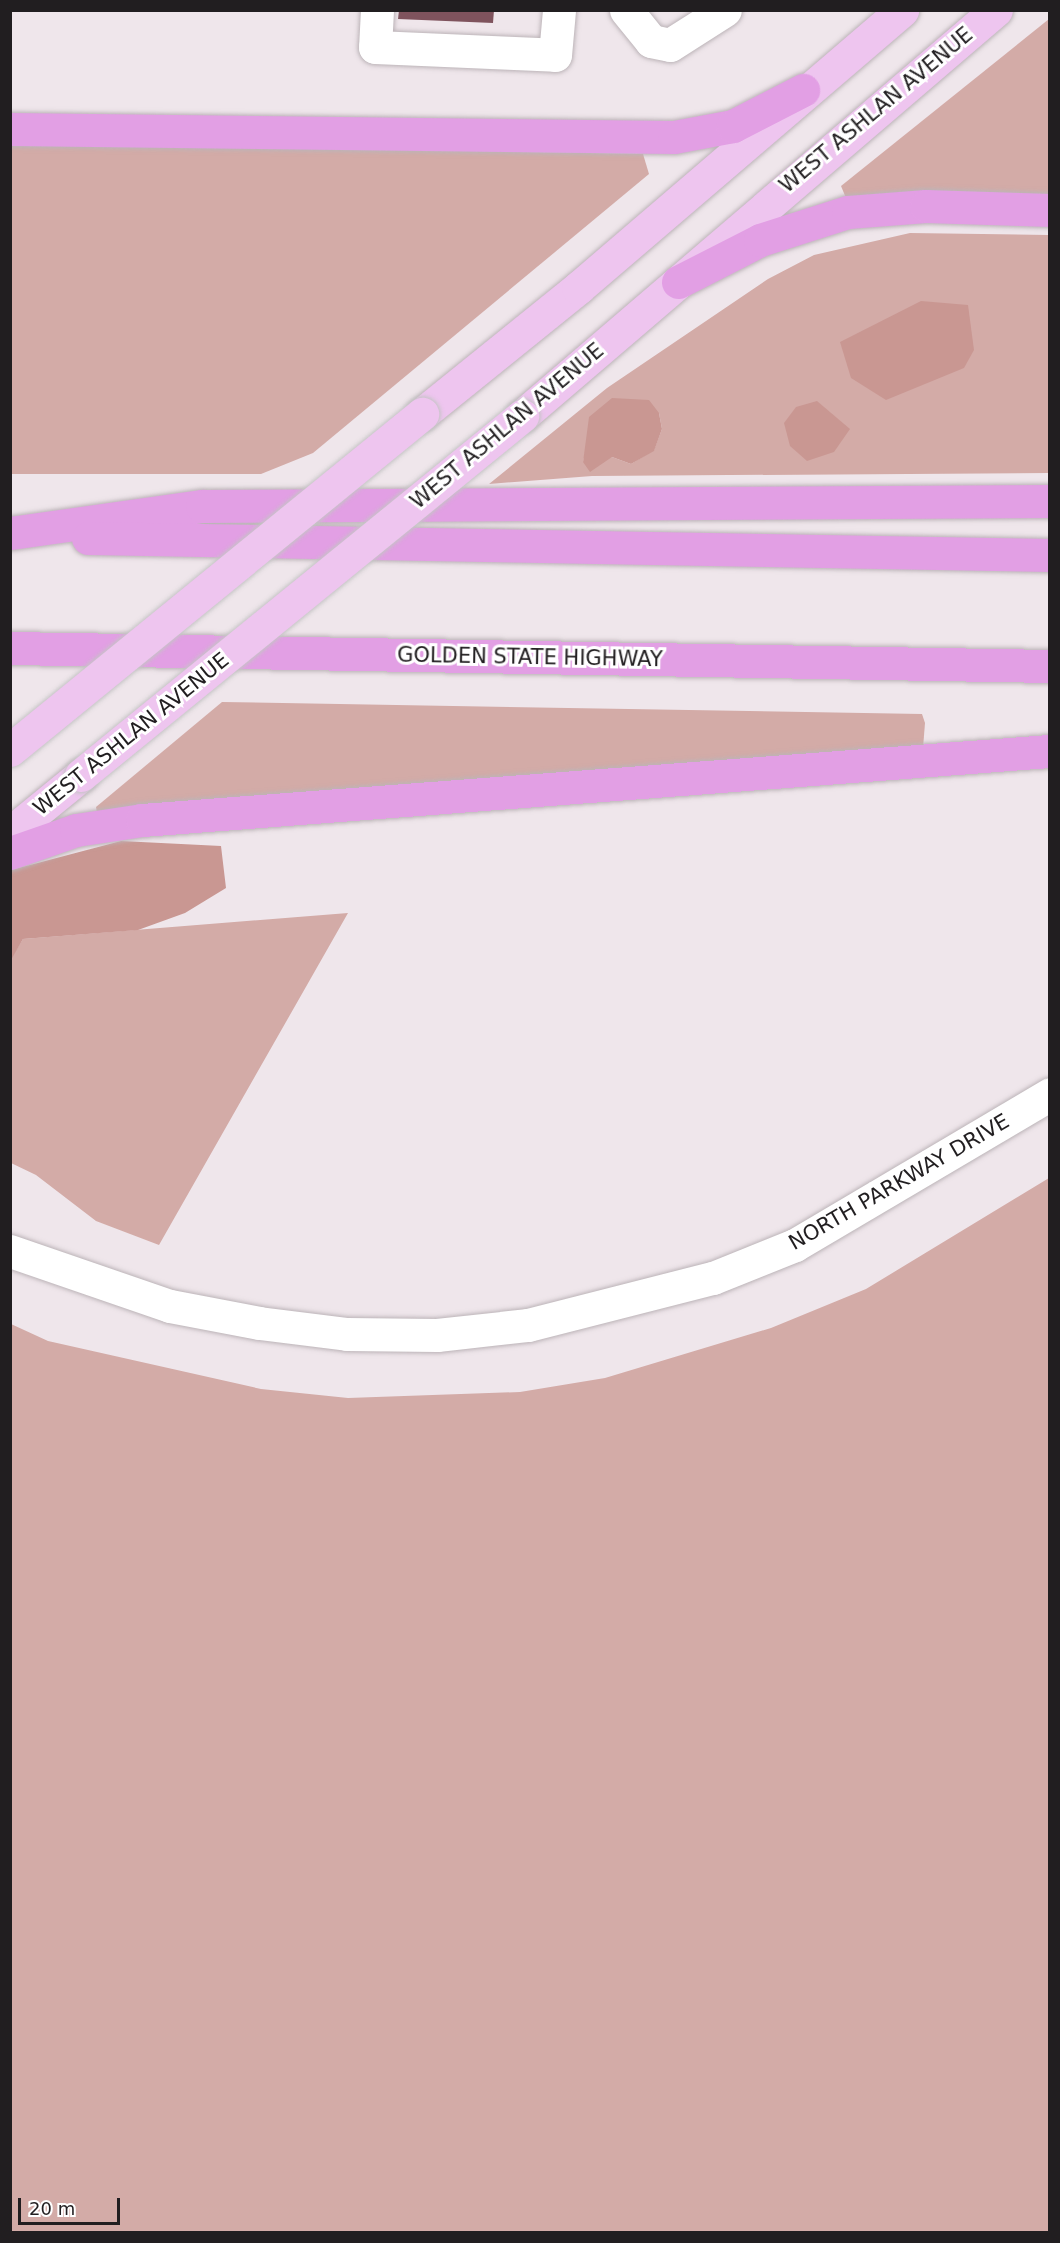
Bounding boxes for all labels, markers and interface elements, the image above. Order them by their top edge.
street label: WEST ASHLAN AVENUE [774,22,978,198]
street label: WEST ASHLAN AVENUE [405,338,609,514]
street label: GOLDEN STATE HIGHWAY [397,642,663,672]
street label: WEST ASHLAN AVENUE [28,647,234,821]
street label: NORTH PARKWAY DRIVE [784,1109,1014,1255]
scale bar [21,2186,123,2224]
text: 20 m [29,2198,75,2219]

